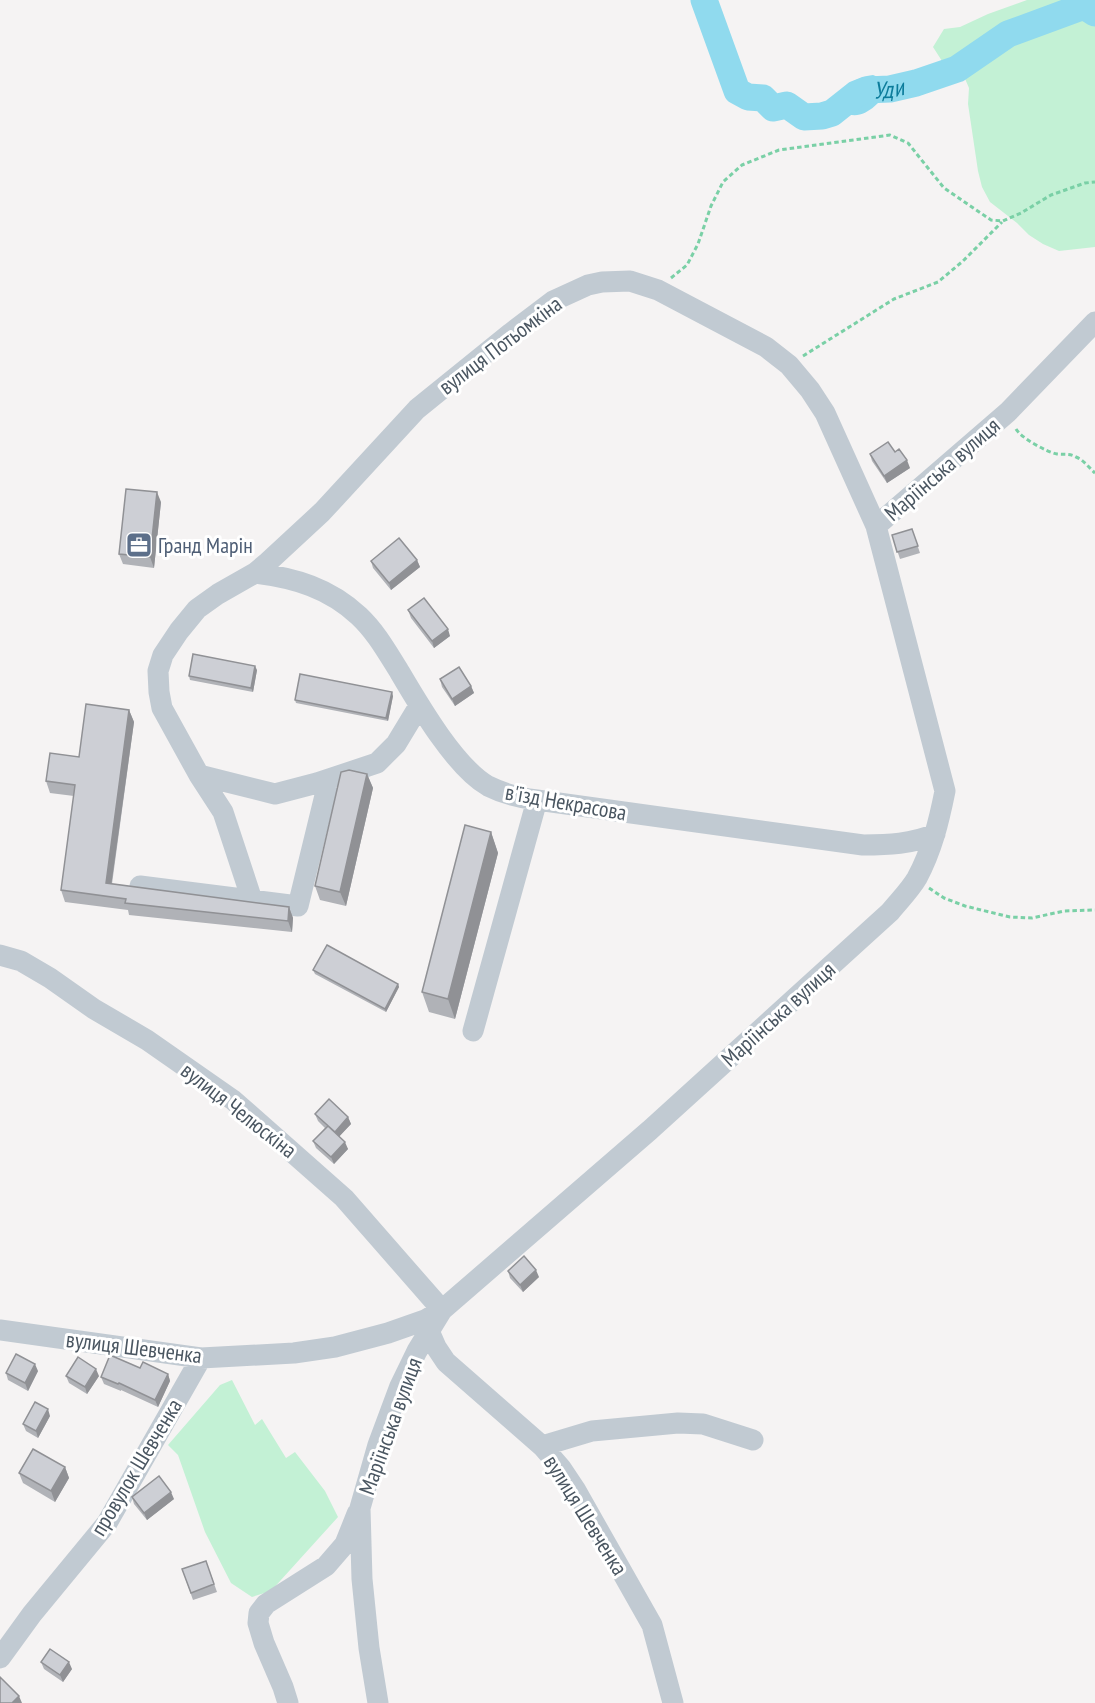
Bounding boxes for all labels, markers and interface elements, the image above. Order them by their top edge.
water label: Уди [873,70,909,105]
street label: вулиця Потьомкіна [433,290,567,400]
street label: Маріїнська вулиця [879,411,1005,527]
office icon: Гранд Марін [124,530,154,560]
place label: Гранд Марін [158,531,253,559]
street label: в'їзд Некрасова [503,778,629,826]
street label: Маріїнська вулиця [715,956,841,1072]
street label: вулиця Челюскіна [176,1056,302,1164]
street label: вулиця Шевченка [65,1325,203,1369]
street label: Маріїнська вулиця [352,1354,428,1498]
street label: провулок Шевченка [84,1393,188,1541]
street label: вулиця Шевченка [538,1450,634,1580]

